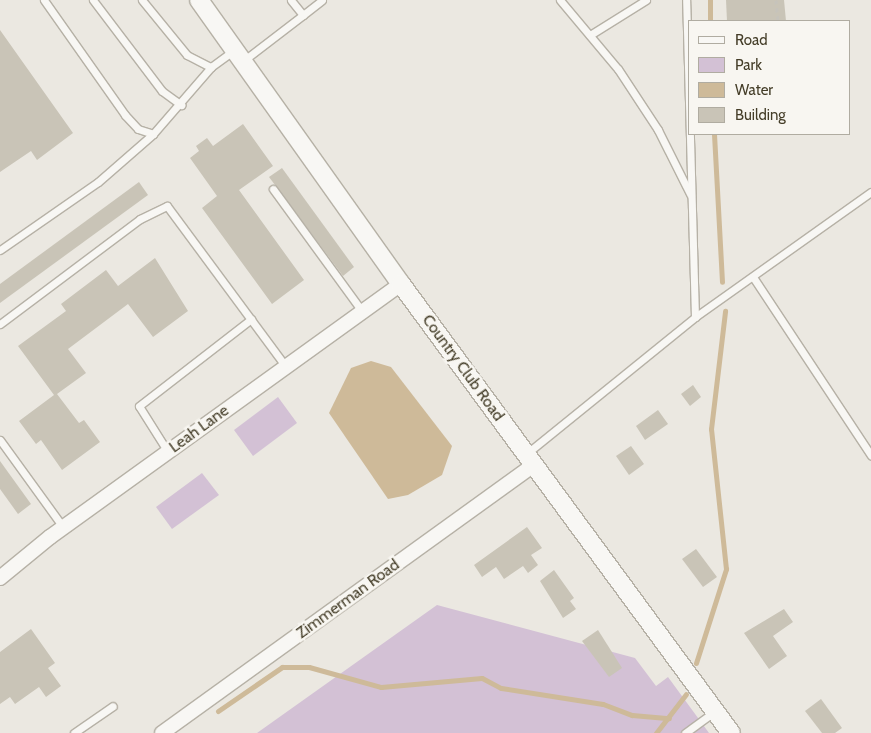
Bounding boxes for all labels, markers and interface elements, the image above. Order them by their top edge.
legend [688,20,851,135]
text: Road [735,31,768,49]
text: Park [735,56,762,74]
text: Water [735,81,773,99]
text: Building [735,106,786,124]
street label: Country Club Road [418,311,508,425]
street label: Leah Lane [166,401,232,457]
street label: Zimmerman Road [293,555,403,643]

